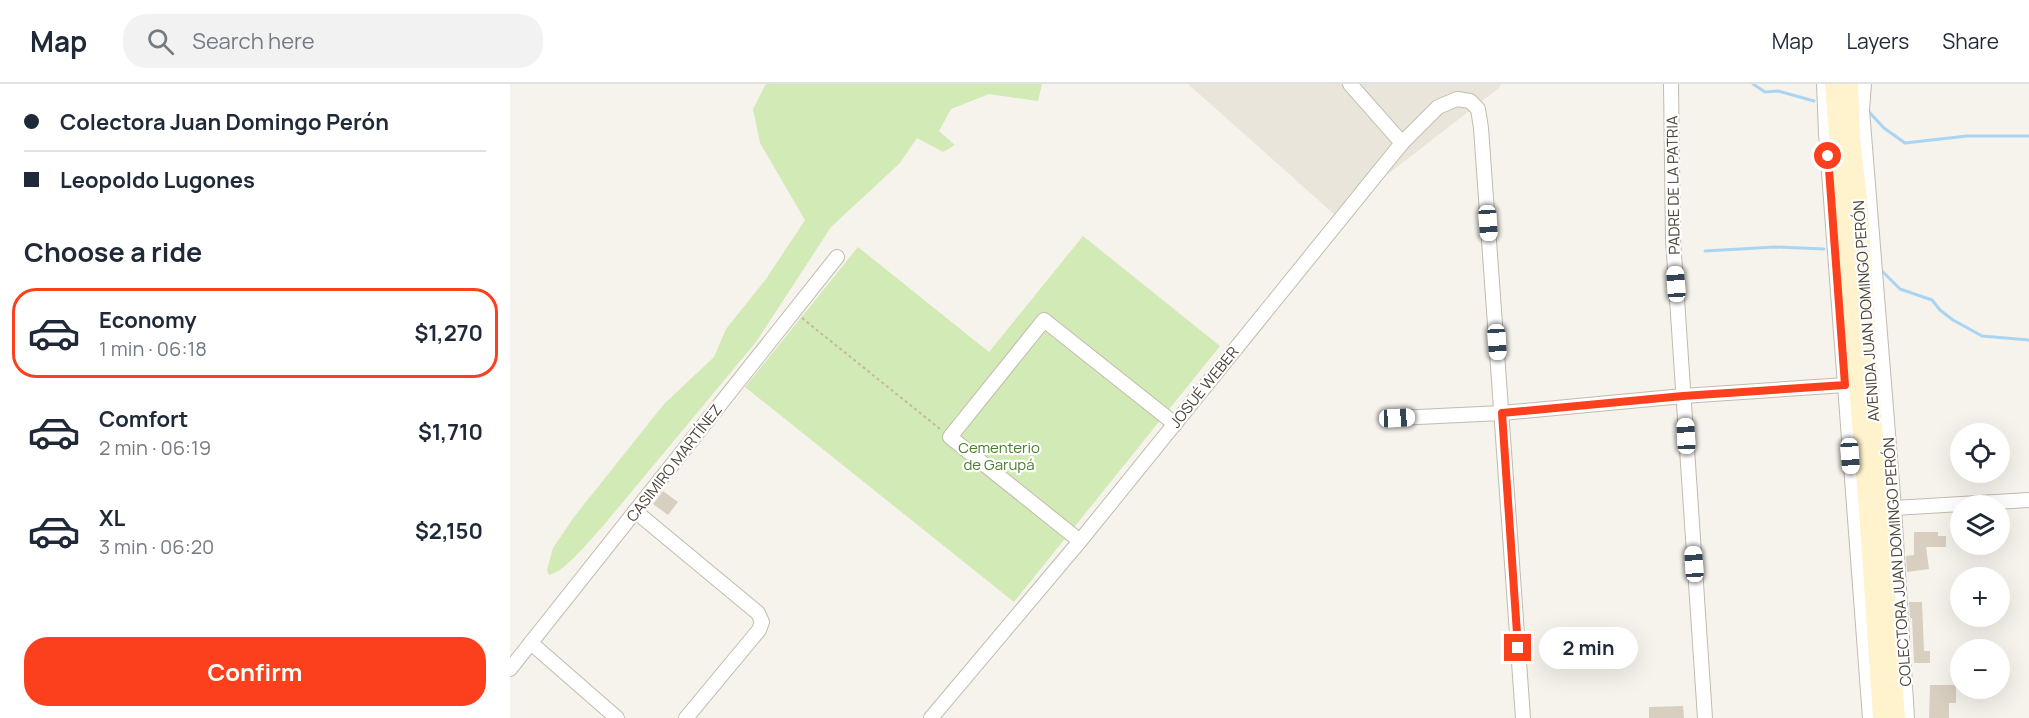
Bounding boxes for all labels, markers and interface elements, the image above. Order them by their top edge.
search box [123,14,543,68]
text: Map [30,22,87,60]
icon: search [144,25,177,58]
text: Search here [192,26,315,56]
text: Map [1772,27,1813,55]
text: Layers [1846,27,1909,55]
text: Share [1942,27,1999,55]
text: Colectora Juan Domingo Perón [60,107,389,137]
street label: PADRE DE LA PATRIA [1661,115,1685,255]
route start [1814,142,1841,169]
text: Leopoldo Lugones [60,165,255,195]
street label: AVENIDA JUAN DOMINGO PERÓN [1848,200,1884,422]
car [1478,204,1498,242]
text: Choose a ride [24,233,202,270]
car [1666,265,1686,303]
text: Economy [99,305,197,335]
icon: car [27,306,81,360]
text: $1,270 [414,318,483,348]
car [1487,323,1507,361]
text: 1 min · 06:18 [99,335,207,362]
street label: JOSUÉ WEBER [1165,342,1243,432]
street label: CASIMIRO MARTÍNEZ [621,400,727,526]
text: Comfort [99,404,188,434]
icon: car [27,405,81,459]
car [1379,408,1415,428]
text: $1,710 [418,417,483,447]
car [1676,418,1696,454]
map controls [1950,423,2010,699]
button: locate [1950,423,2010,483]
text: 2 min · 06:19 [99,434,211,461]
park label: Cementerio de Garupá [958,437,1040,475]
car [1840,437,1860,475]
street label: COLECTORA JUAN DOMINGO PERÓN [1878,437,1916,687]
button: layers [1950,495,2010,555]
text: XL [99,503,125,533]
icon: car [27,504,81,558]
text: $2,150 [415,516,483,546]
text: 3 min · 06:20 [99,533,214,560]
car [1684,545,1704,583]
button: + [1950,567,2010,627]
callout: 2 min [1539,627,1638,669]
route end [1504,634,1531,661]
text: 2 min [1562,634,1615,661]
button: Confirm [24,637,486,706]
button: − [1950,639,2010,699]

